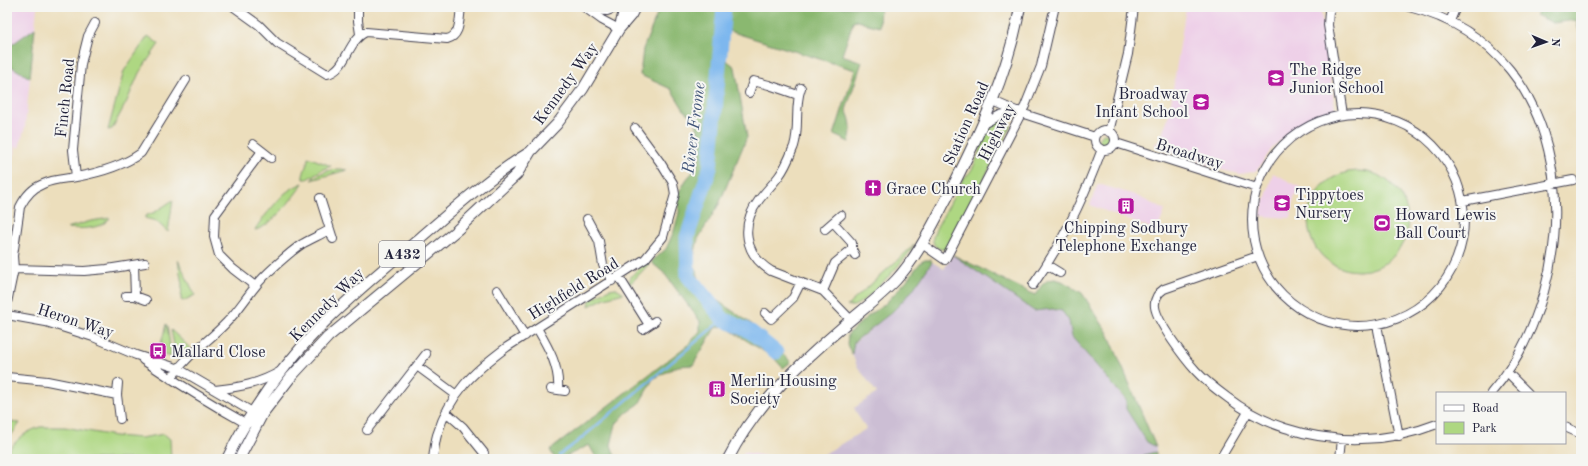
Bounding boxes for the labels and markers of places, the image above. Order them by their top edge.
place label: The Ridge Junior School [1289,63,1384,97]
school or university icon: The Ridge Junior School [1266,68,1286,88]
place label: Broadway Infant School [1095,87,1189,121]
school or university icon: Broadway Infant School [1191,92,1211,112]
church icon: Grace Church [863,178,883,198]
place label: Grace Church [886,182,981,198]
place label: Tippytoes Nursery [1295,188,1364,222]
school or university icon: Tippytoes Nursery [1272,193,1292,213]
building icon: Chipping Sodbury Telephone Exchange [1116,196,1136,216]
place label: Howard Lewis Ball Court [1395,208,1496,242]
sports icon: Howard Lewis Ball Court [1372,213,1392,233]
place label: Chipping Sodbury Telephone Exchange [1055,221,1197,255]
bus stop icon: Mallard Close [148,341,168,361]
place label: Mallard Close [171,345,266,361]
place label: Merlin Housing Society [730,374,837,408]
building icon: Merlin Housing Society [707,379,727,399]

